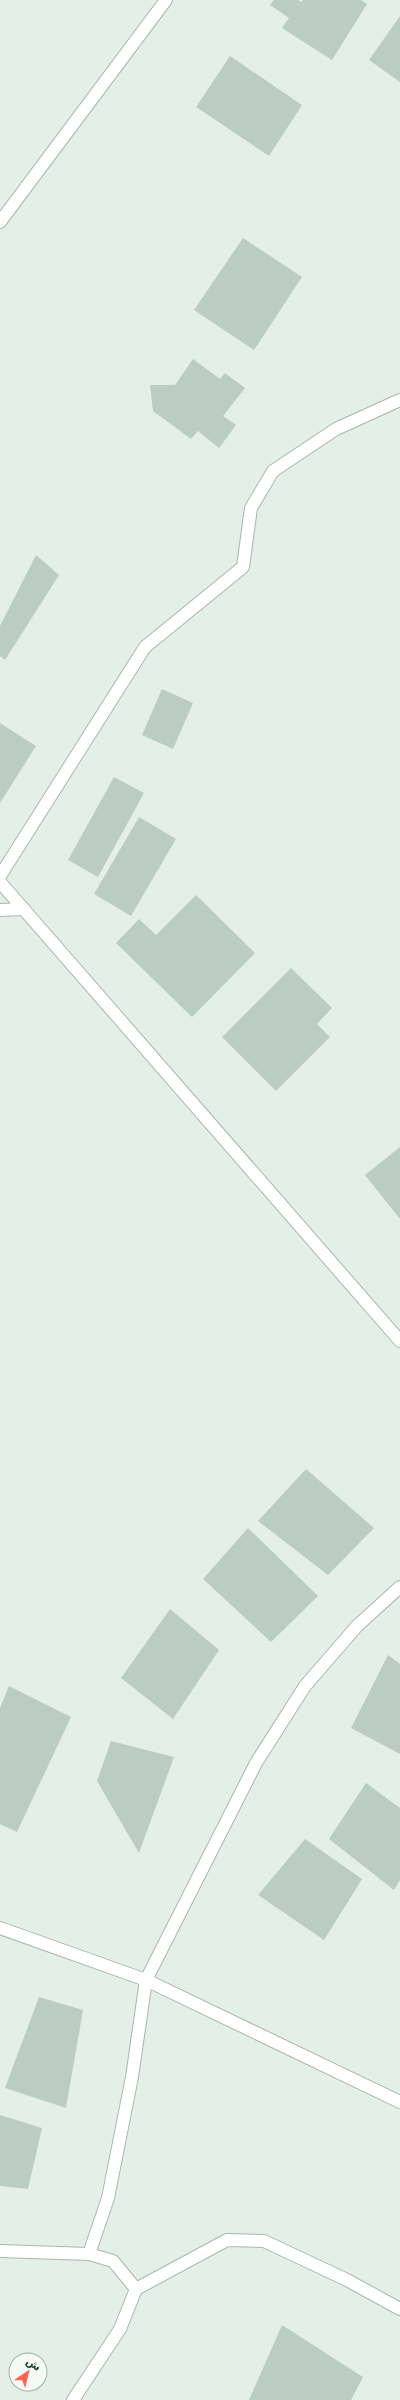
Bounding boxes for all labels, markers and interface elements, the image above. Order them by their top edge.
north arrow [8,2352,48,2392]
text: ش [24,2355,43,2374]

